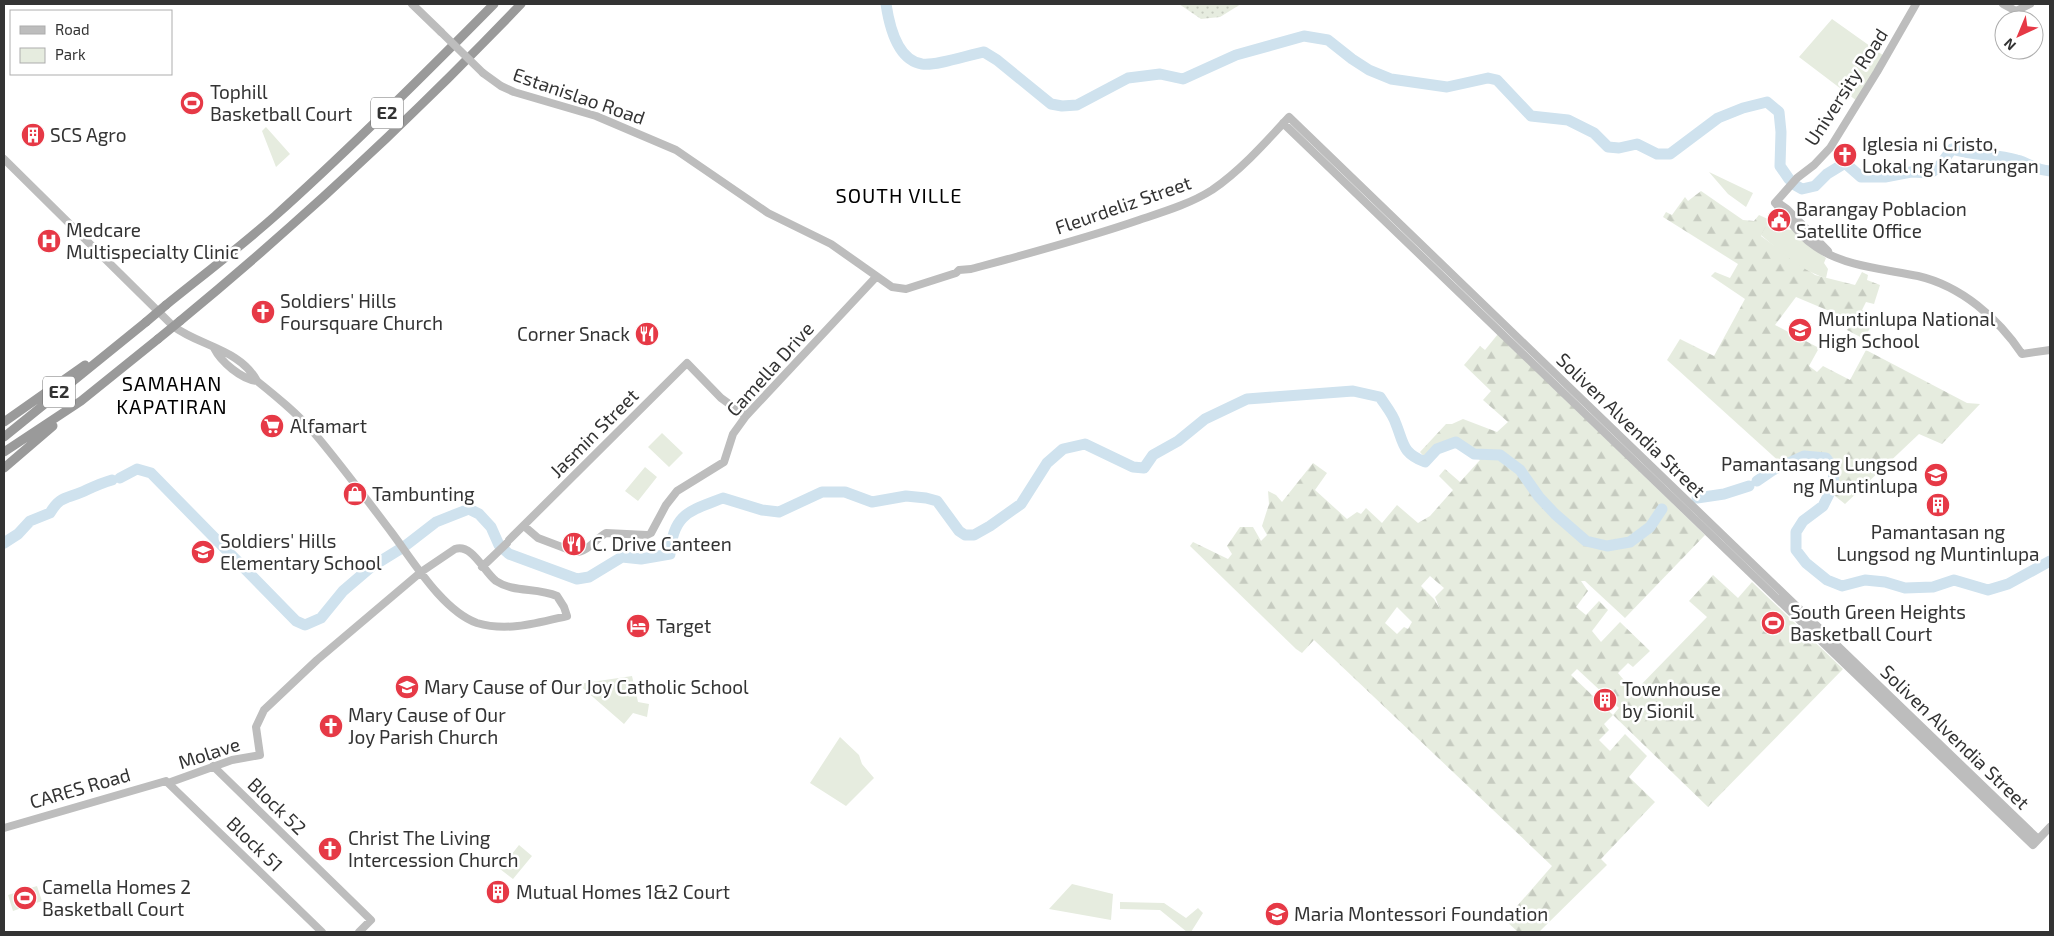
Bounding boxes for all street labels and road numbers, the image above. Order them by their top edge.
street label: University Road [1799,24,1892,150]
street label: Estanislao Road [510,62,648,129]
road number: E2 [371,98,403,128]
street label: Fleurdeliz Street [1052,170,1194,239]
street label: Camella Drive [721,317,818,421]
street label: Soliven Alvendia Street [1552,348,1711,502]
road number: E2 [43,377,75,408]
street label: Jasmin Street [545,384,643,482]
street label: Soliven Alvendia Street [1876,660,2035,814]
street label: Molave [175,732,243,773]
street label: CARES Road [27,762,133,813]
street label: Block 52 [243,772,311,839]
street label: Block 51 [223,811,288,876]

